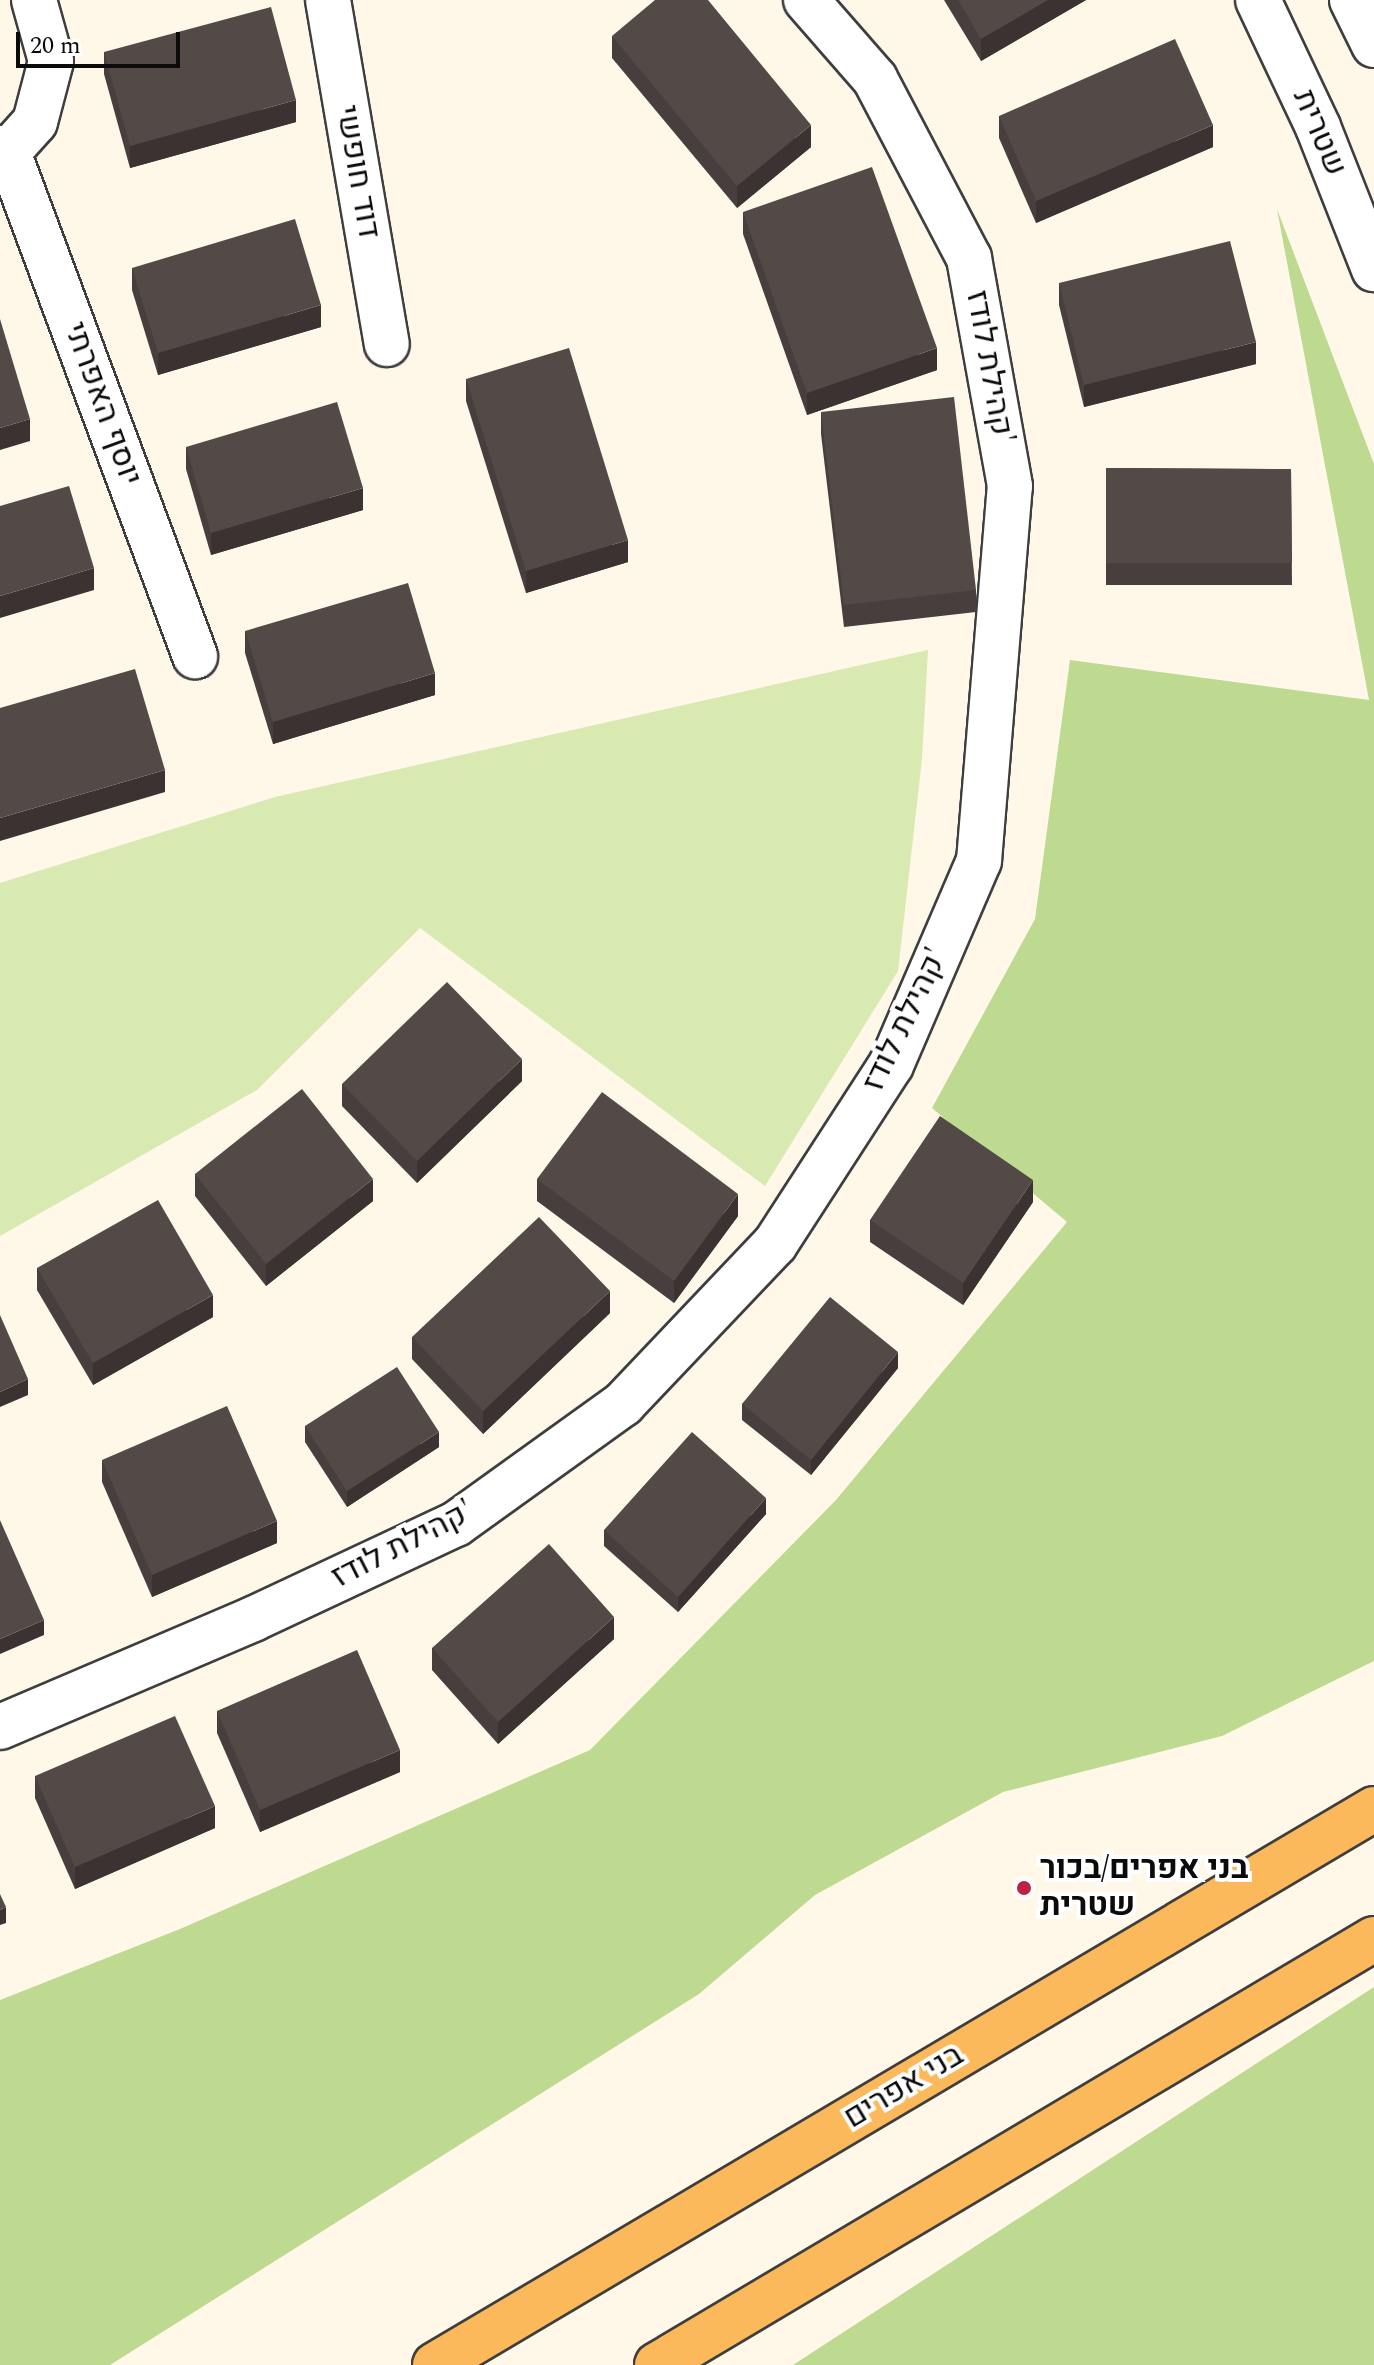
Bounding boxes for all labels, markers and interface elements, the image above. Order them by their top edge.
scale bar [20,16,184,66]
text: 20 m [30,28,81,64]
street label: שטרית [1284,84,1354,182]
street label: דוד חופשי [326,102,388,242]
street label: קהילת לודז' [957,288,1021,446]
street label: יוסף האפרתי [55,317,149,491]
street label: קהילת לודז' [855,942,957,1098]
street label: קהילת לודז' [325,1493,481,1597]
place label: בני אפרים/בכור שטרית [1040,1851,1248,1926]
marker: בני אפרים/בכור שטרית [1015,1879,1033,1897]
street label: בני אפרים [837,2036,971,2138]

